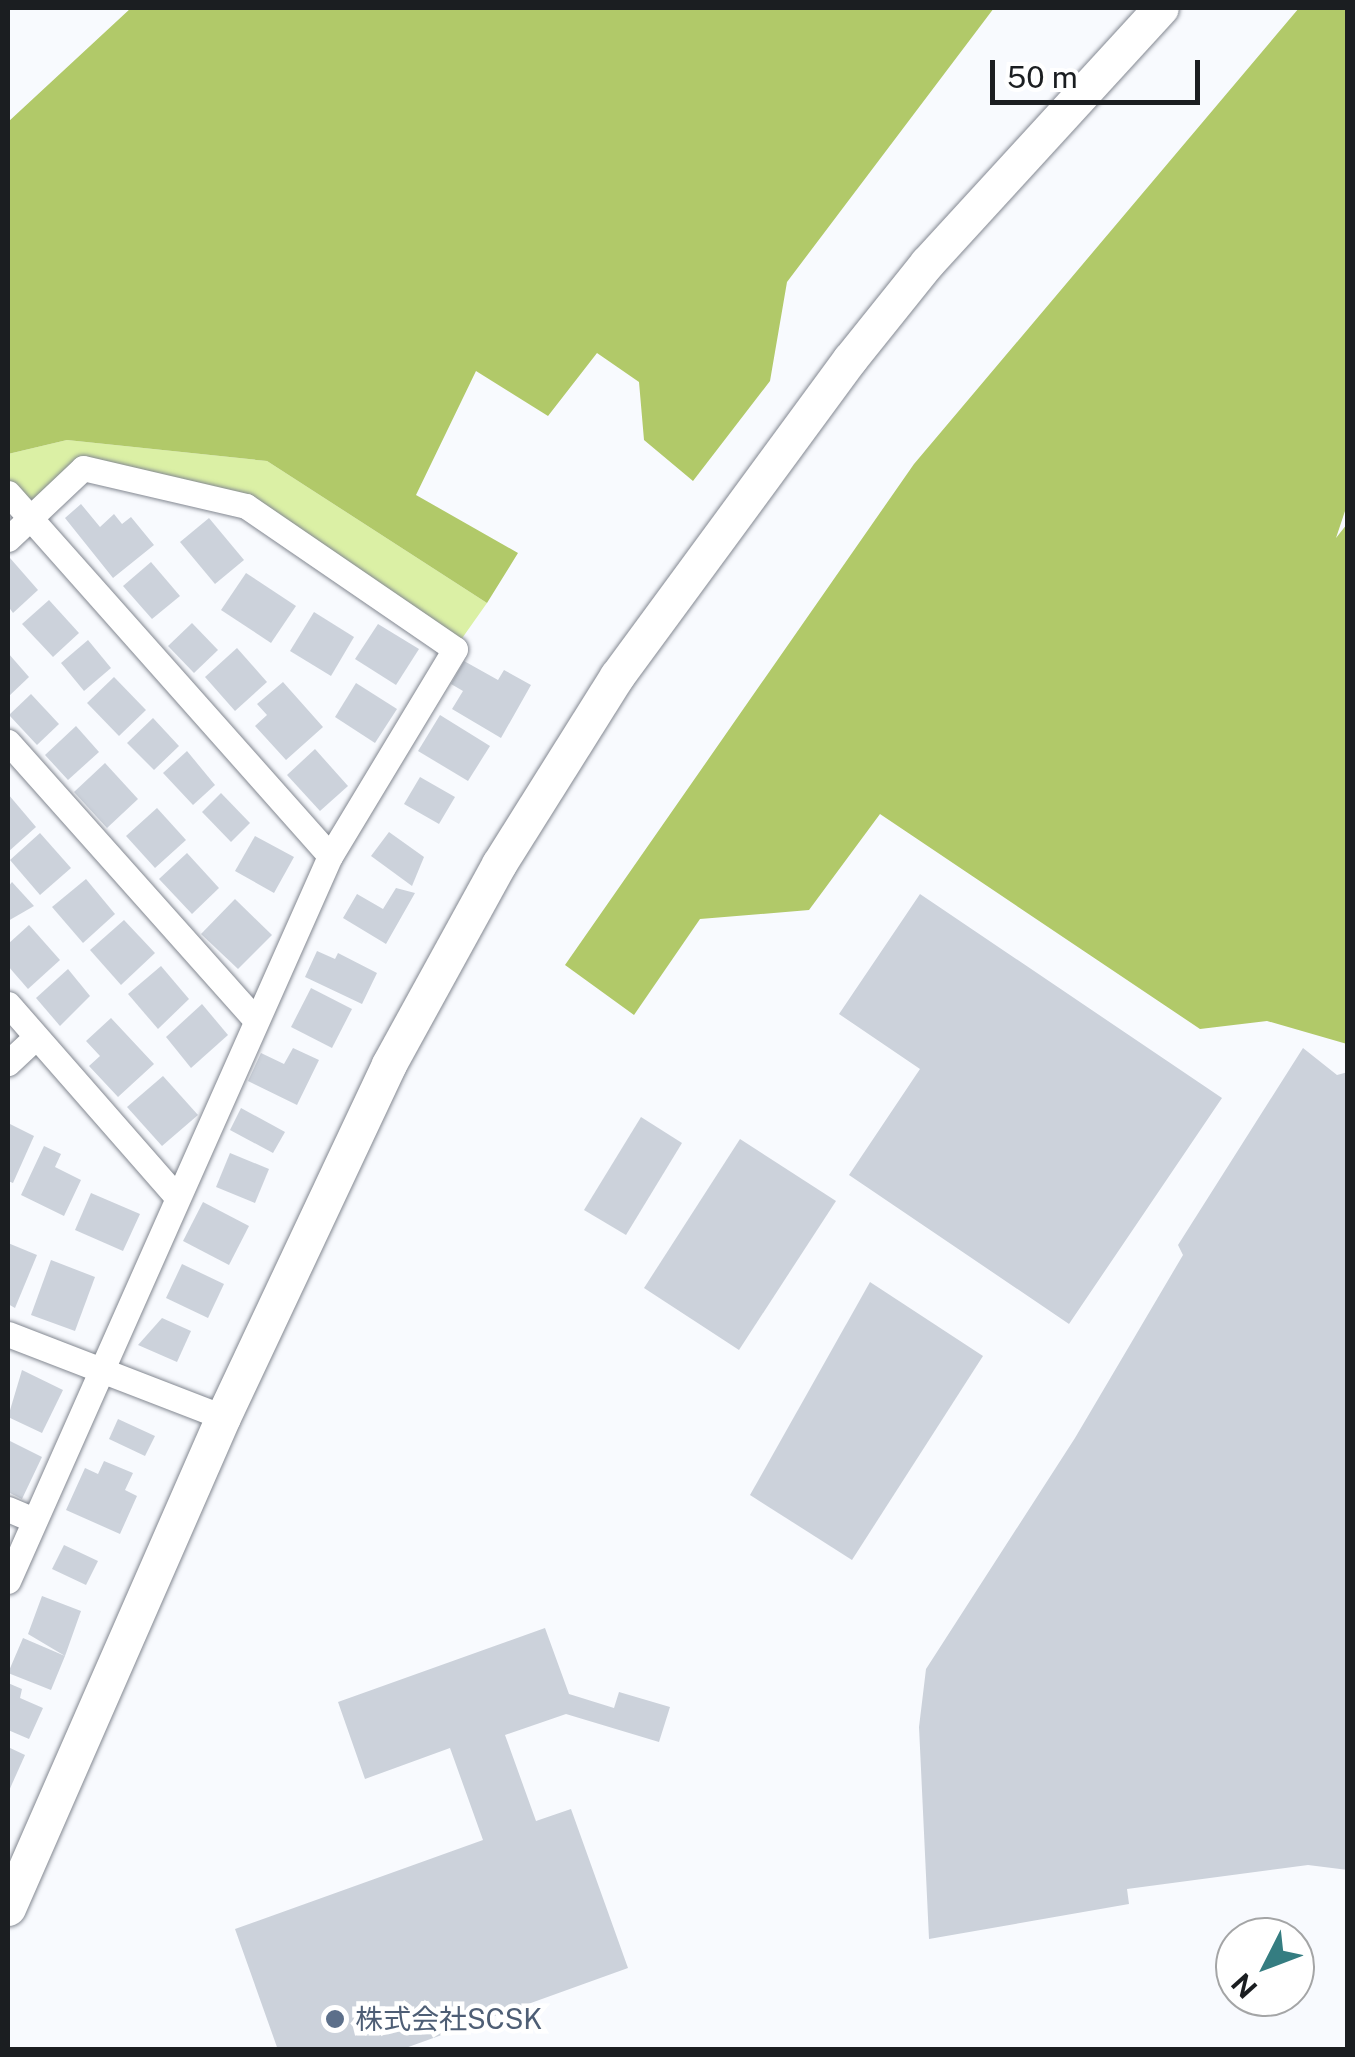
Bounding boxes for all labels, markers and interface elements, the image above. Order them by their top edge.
scale bar [995,40,1205,102]
text: 50 m [1007,59,1078,95]
north arrow [1215,1917,1315,2017]
text: N [1224,1967,1263,2005]
place label: 株式会社SCSK [355,2002,542,2036]
marker: 株式会社SCSK [324,2008,346,2030]

